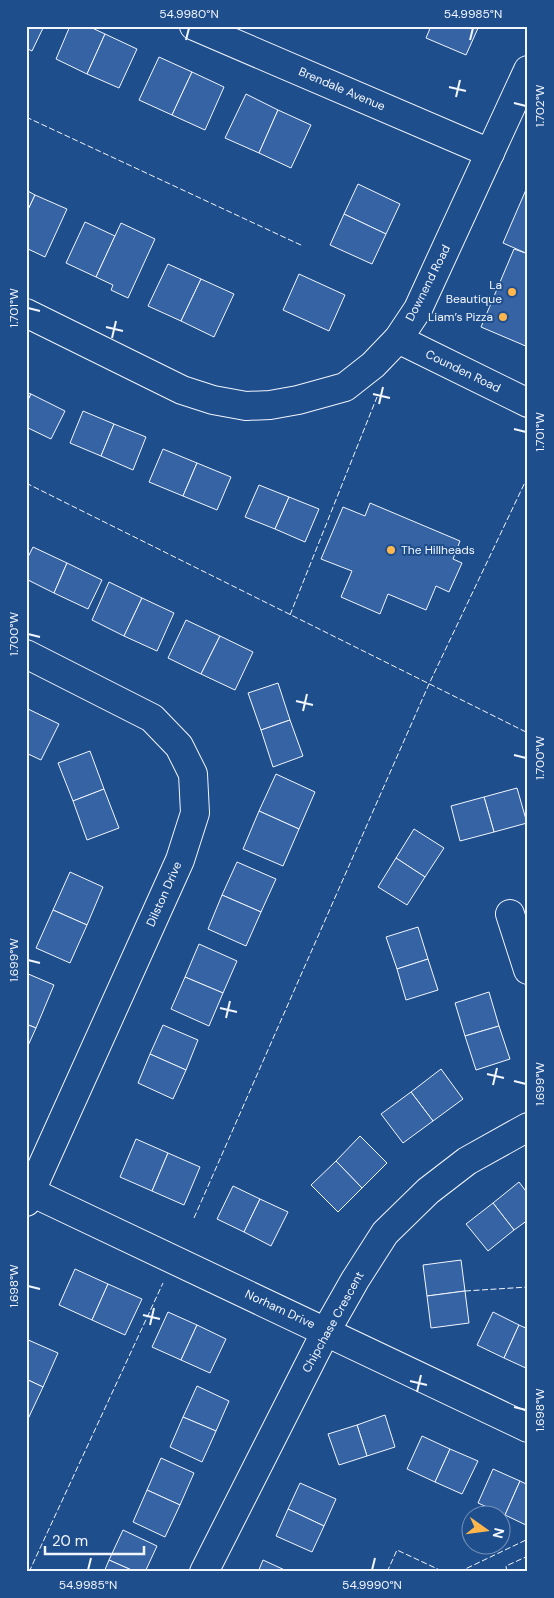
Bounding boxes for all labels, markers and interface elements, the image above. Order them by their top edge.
text: 54.9980°N [159,6,219,22]
text: 54.9985°N [444,6,502,22]
street label: Brendale Avenue [296,64,388,115]
text: 1.702°W [532,84,548,127]
street label: Downend Road [402,242,454,324]
place label: La Beautique [446,277,502,307]
marker: La Beautique [506,286,518,298]
text: 1.701°W [6,288,22,328]
place label: Liam’s Pizza [428,309,493,325]
marker: Liam’s Pizza [497,311,509,323]
street label: Counden Road [423,346,503,396]
text: 1.701°W [532,412,548,452]
place label: The Hillheads [401,542,475,558]
marker: The Hillheads [385,544,397,556]
text: 1.700°W [6,612,22,656]
text: 1.700°W [532,736,548,780]
street label: Dilston Drive [143,859,186,929]
text: 1.699°W [6,938,22,982]
text: 1.699°W [532,1062,548,1106]
text: 1.698°W [6,1264,22,1308]
street label: Chipchase Crescent [299,1268,368,1375]
street label: Norham Drive [242,1286,318,1332]
text: 1.698°W [532,1388,548,1432]
north arrow [462,1506,512,1556]
scale bar [45,1523,144,1555]
text: N [489,1526,509,1540]
text: 20 m [52,1531,88,1551]
text: 54.9985°N [59,1577,117,1593]
text: 54.9990°N [342,1577,402,1593]

